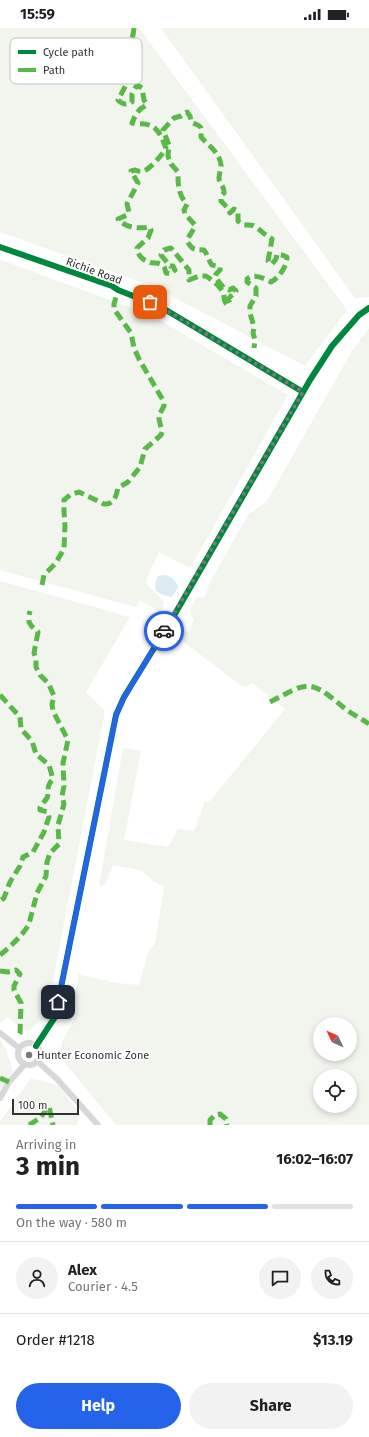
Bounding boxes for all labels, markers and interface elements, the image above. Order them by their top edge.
text: 15:59 [20,5,55,23]
legend [10,38,142,84]
text: Cycle path [43,46,94,59]
text: Path [43,64,65,77]
street label: Richie Road [64,255,124,287]
pin [133,285,167,319]
icon: bag [139,291,161,313]
courier [144,611,184,651]
icon: car [153,620,175,642]
pin [41,985,75,1019]
icon: home [47,991,69,1013]
north arrow [313,1017,357,1061]
map controls [313,1017,357,1113]
place label: Hunter Economic Zone [37,1049,149,1062]
marker: Hunter Economic Zone [24,1050,34,1060]
button: locate [313,1069,357,1113]
scale bar [12,1097,79,1116]
text: 100 m [18,1099,47,1112]
text: Arriving in [16,1137,76,1152]
text: 16:02–16:07 [276,1150,353,1168]
text: 3 min [16,1151,80,1182]
text: On the way · 580 m [16,1215,127,1230]
button: person [16,1257,58,1299]
button: chat [259,1257,301,1299]
button: phone [311,1257,353,1299]
text: Alex [68,1261,97,1279]
text: Courier · 4.5 [68,1279,138,1294]
text: Order #1218 [16,1331,95,1349]
text: $13.19 [313,1331,353,1349]
button: Help [16,1383,181,1429]
button: Share [189,1383,353,1429]

